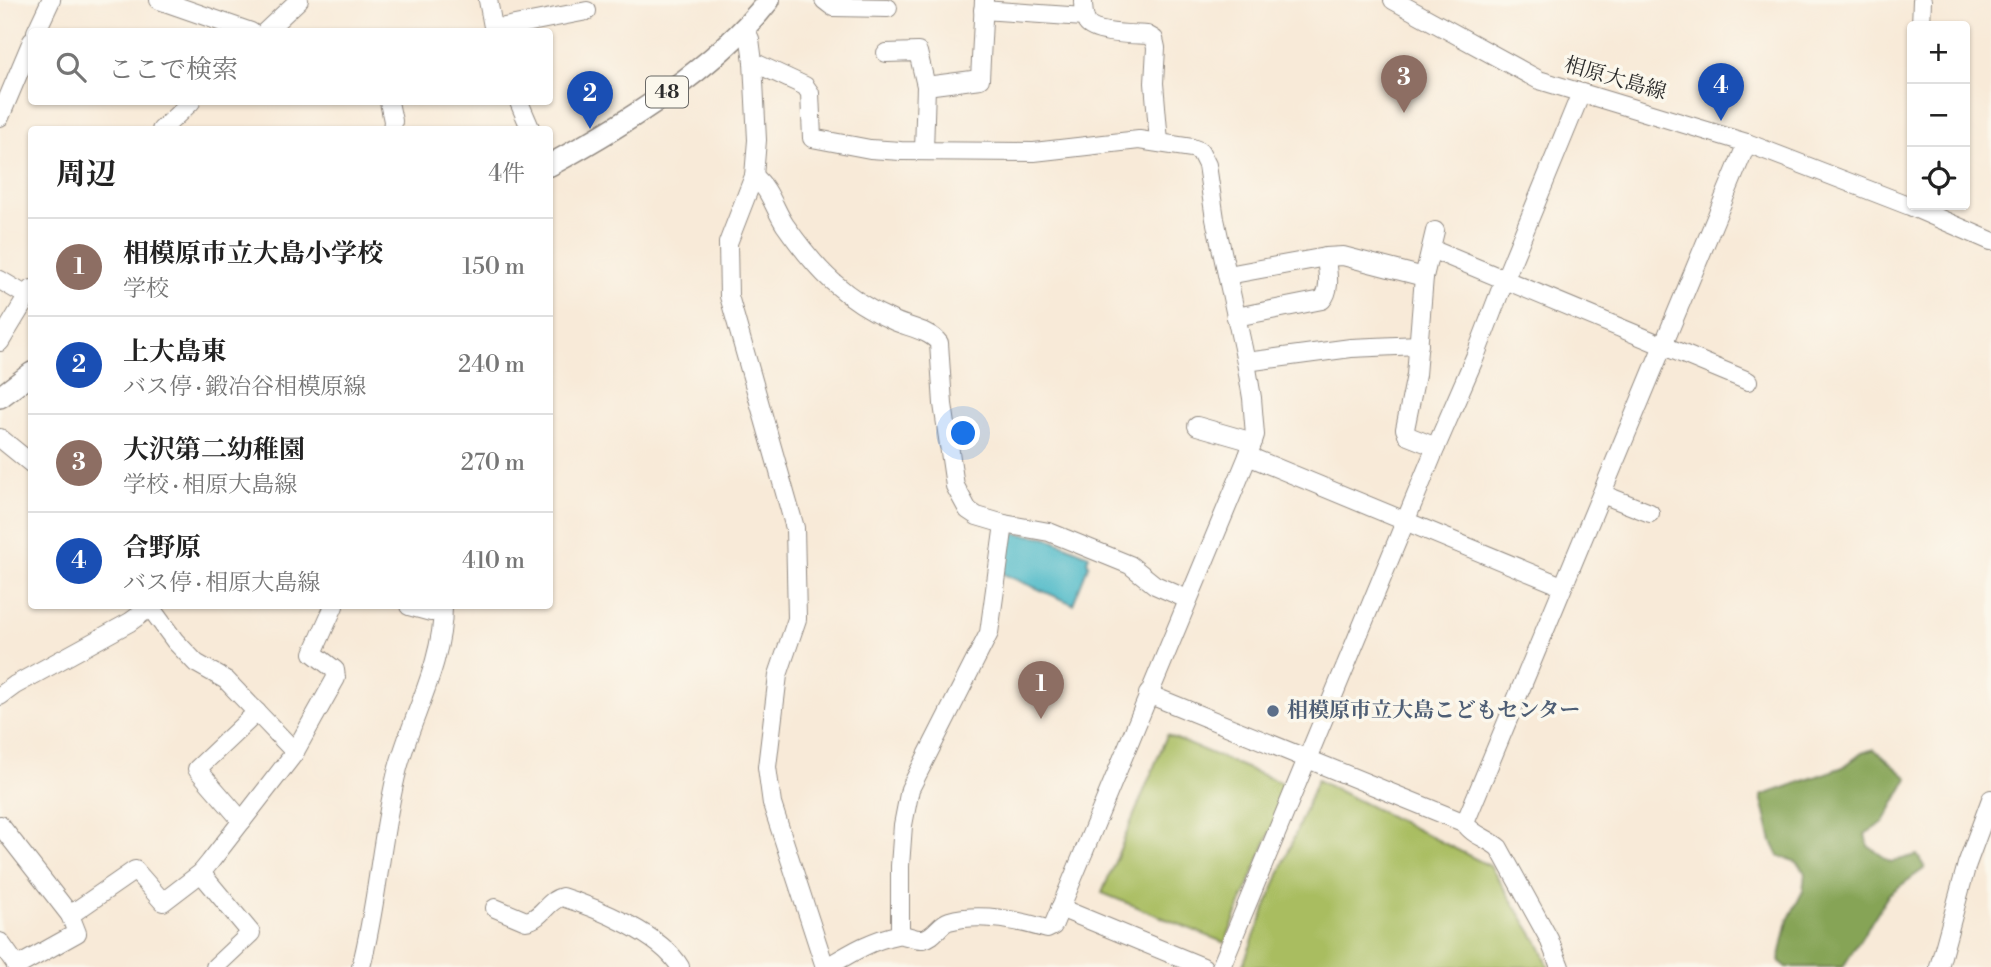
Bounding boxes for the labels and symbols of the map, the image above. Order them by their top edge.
street label: 相原大島線 [1561,52,1669,106]
pin: 3 [1381,55,1427,113]
pin: 4 [1698,63,1744,121]
pin: 2 [567,71,613,129]
road number: 48 [646,76,688,108]
your location [946,416,980,450]
pin: 1 [1018,661,1064,719]
place label: 相模原市立大島こどもセンター [1287,698,1580,724]
marker: 相模原市立大島こどもセンター [1265,703,1281,719]

